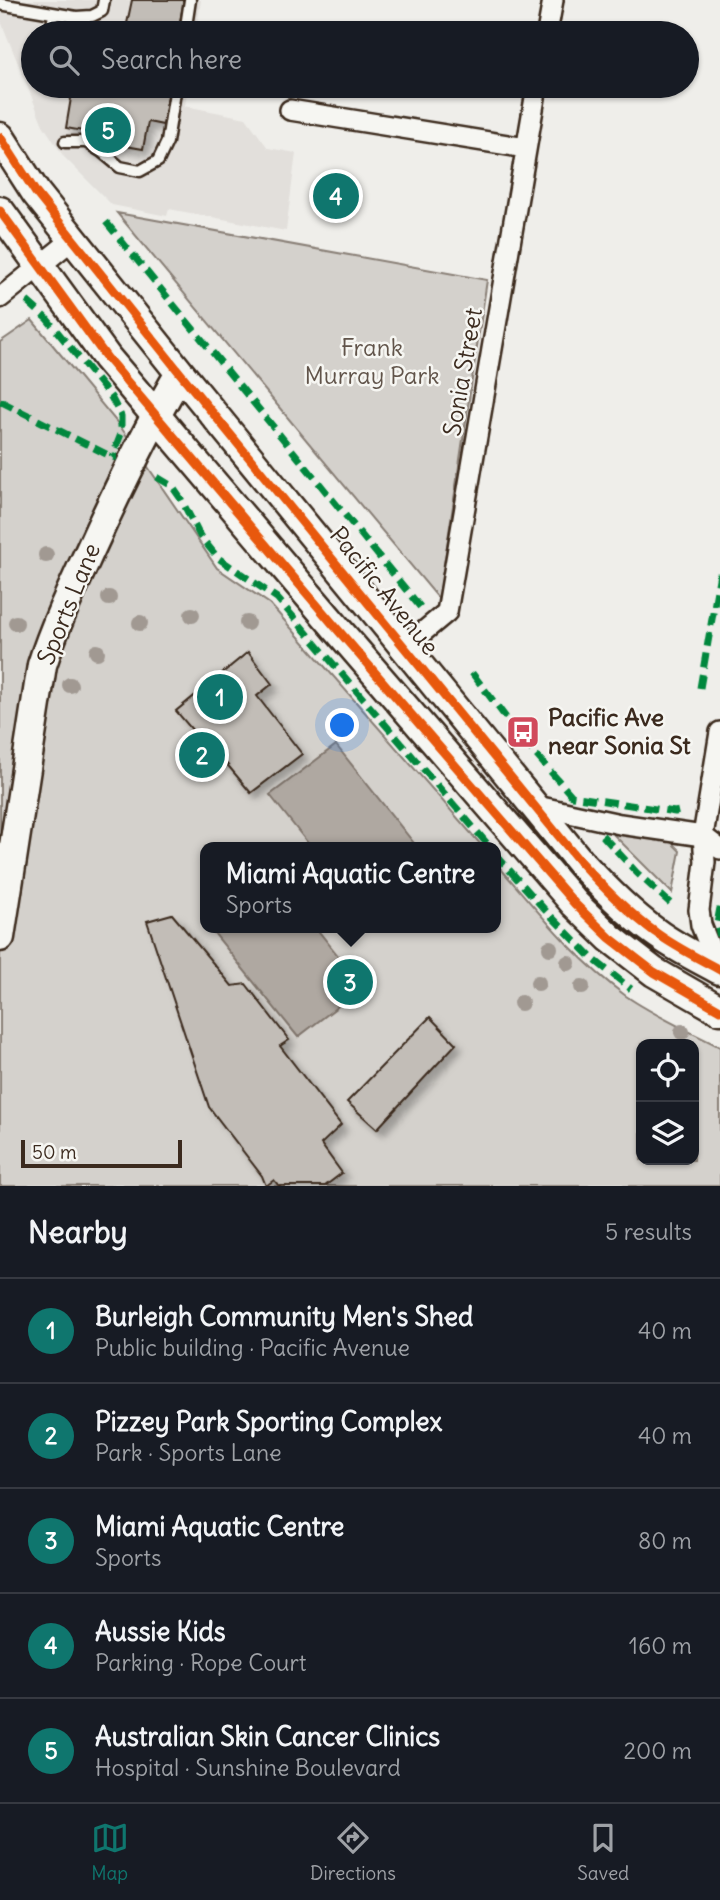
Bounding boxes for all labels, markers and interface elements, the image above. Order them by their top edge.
search box [21,21,699,98]
icon: search [45,41,83,79]
text: Search here [101,43,242,76]
pin: 5 [85,104,131,156]
pin: 4 [313,170,359,222]
street label: Sonia Street [436,305,488,438]
park label: Frank Murray Park [304,332,440,390]
street label: Pacific Avenue [324,520,446,661]
street label: Sports Lane [30,538,106,669]
pin: 1 [197,671,243,723]
place label: Pacific Ave near Sonia St [548,702,691,760]
your location [325,708,359,742]
bus stop icon: Pacific Ave near Sonia St [504,713,542,751]
pin: 2 [179,729,225,781]
popup [200,842,501,933]
text: Miami Aquatic Centre [226,857,475,890]
text: Sports [226,890,292,919]
pin: 3 [327,956,373,1008]
map controls [636,1039,699,1165]
button: locate [636,1039,699,1102]
button: layers [636,1102,699,1165]
scale bar [21,1137,182,1169]
text: 50 m [32,1140,77,1164]
text: Nearby [28,1213,128,1251]
text: 5 results [605,1217,692,1246]
text: Burleigh Community Men's Shed [95,1300,473,1333]
text: 1 [46,1316,56,1345]
text: 40 m [638,1316,692,1345]
text: Public building · Pacific Avenue [95,1333,410,1362]
text: Pizzey Park Sporting Complex [95,1405,442,1438]
text: 2 [45,1421,57,1450]
text: 40 m [638,1421,692,1450]
text: Park · Sports Lane [95,1438,282,1467]
text: Miami Aquatic Centre [95,1510,344,1543]
text: 3 [44,1526,58,1555]
text: 80 m [638,1526,692,1555]
text: Sports [95,1543,161,1572]
text: Aussie Kids [95,1615,226,1648]
text: 4 [44,1631,58,1660]
text: 160 m [629,1631,692,1660]
text: Parking · Rope Court [95,1648,307,1677]
text: Australian Skin Cancer Clinics [95,1720,440,1753]
text: 5 [44,1736,58,1765]
text: 200 m [623,1736,692,1765]
text: Hospital · Sunshine Boulevard [95,1753,401,1782]
tab: Map [91,1819,129,1885]
tab: Directions [310,1819,396,1885]
tab: Saved [577,1819,629,1885]

